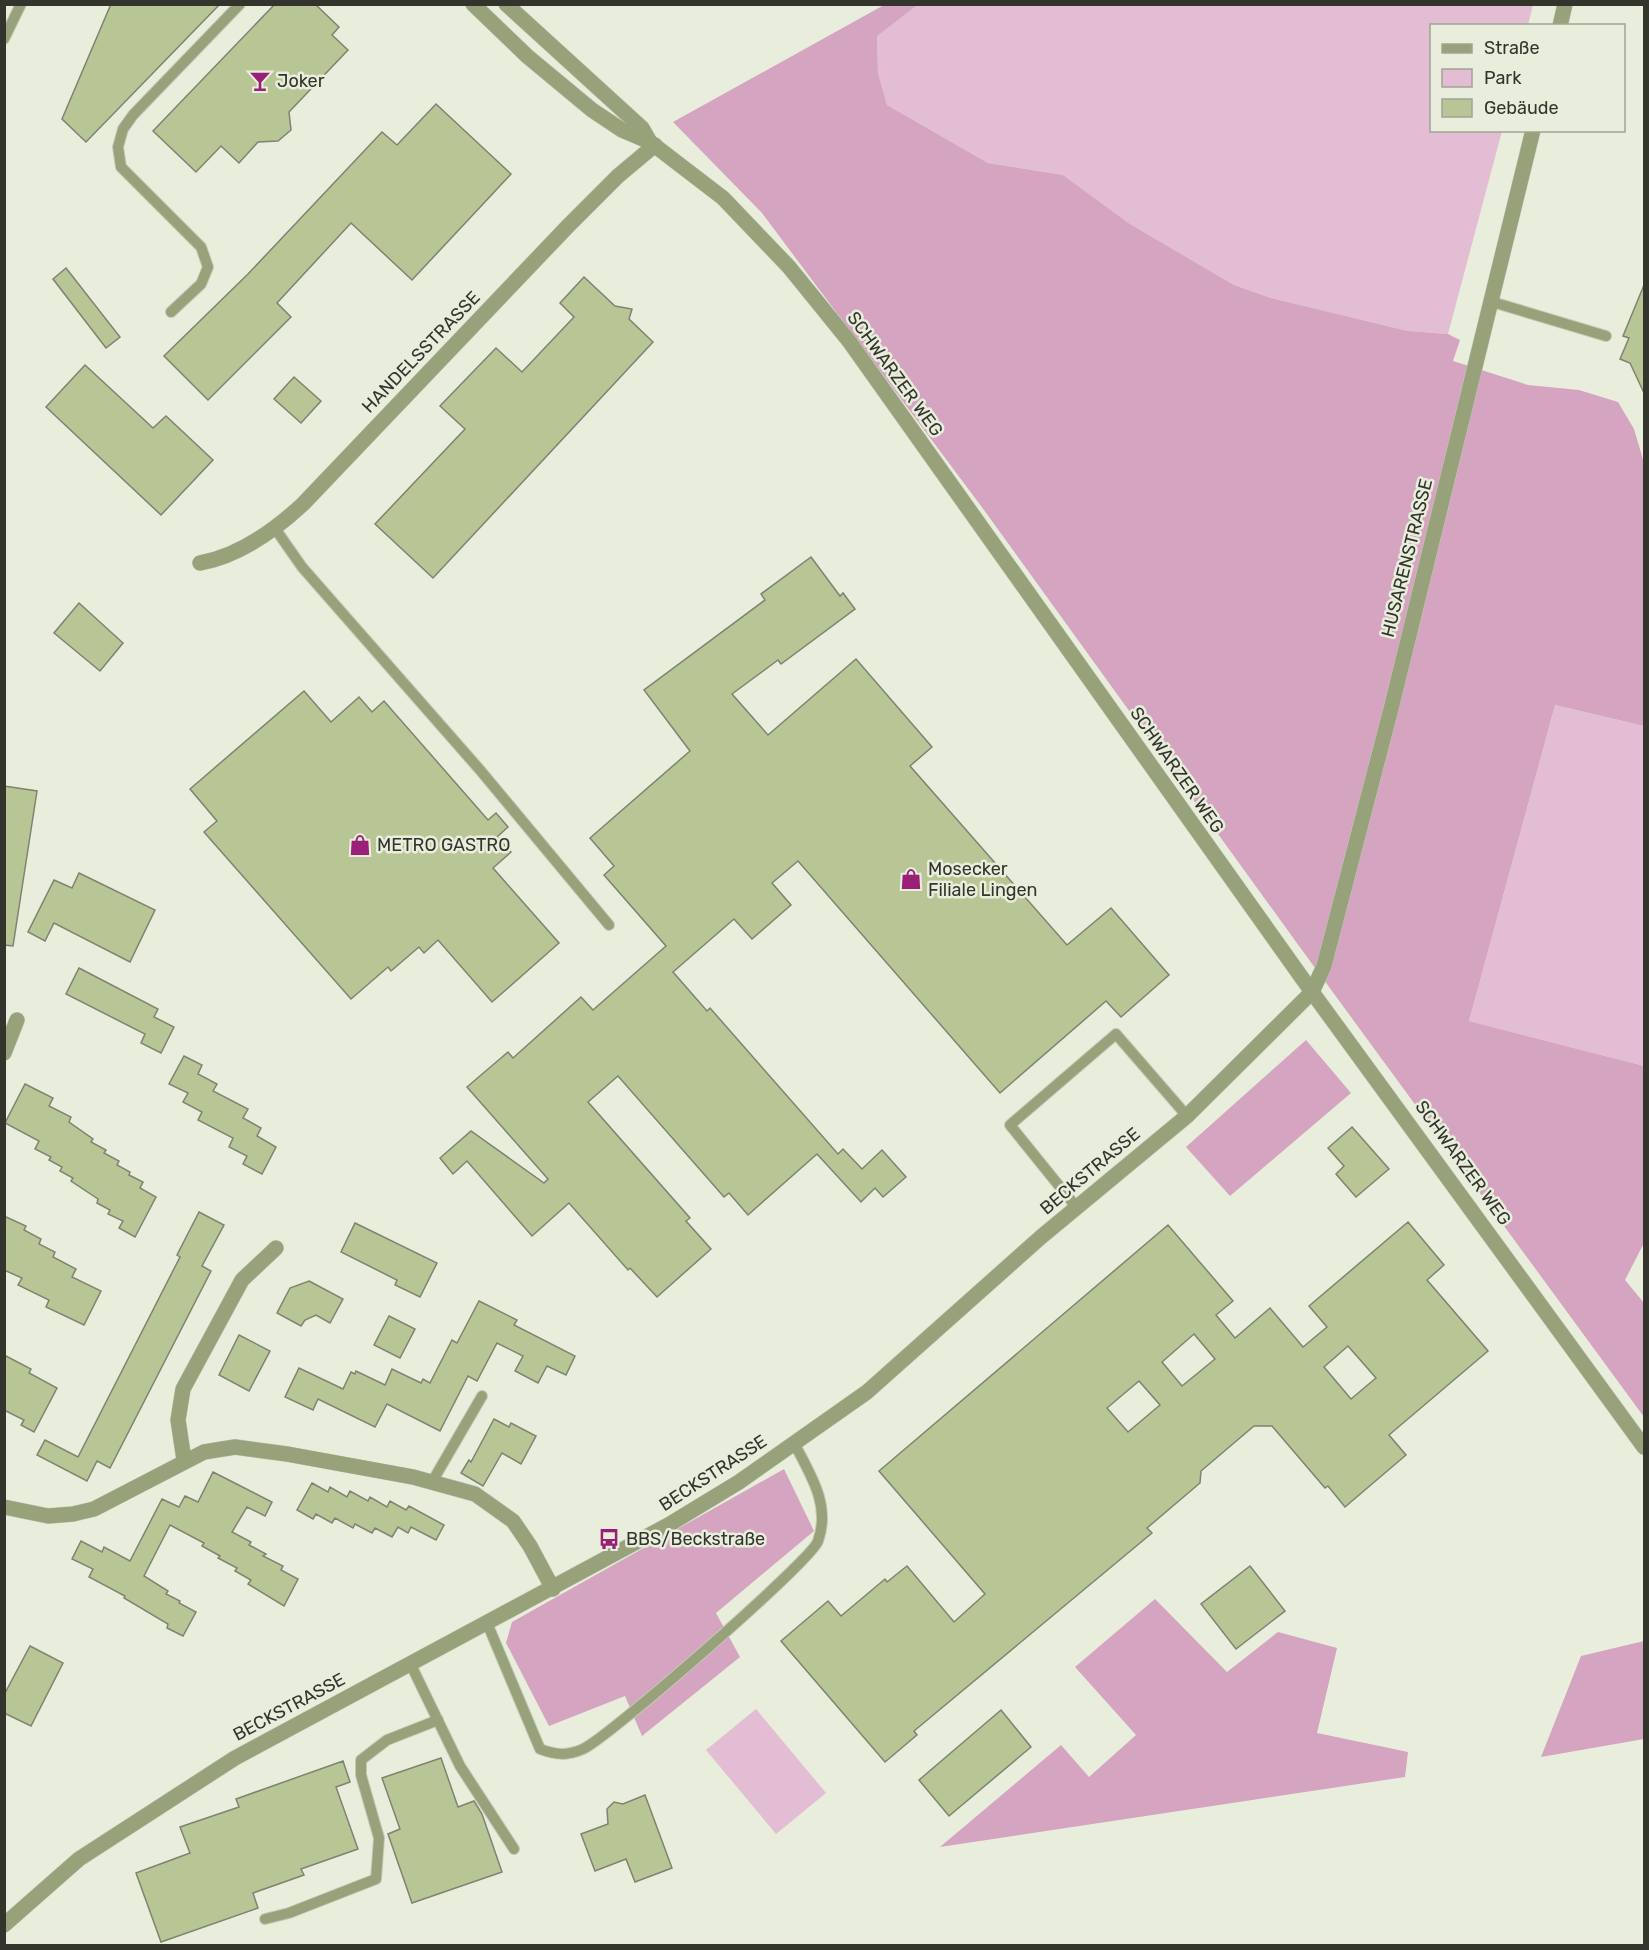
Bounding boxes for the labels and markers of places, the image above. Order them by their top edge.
bar icon: Joker [248,69,272,93]
place label: Joker [277,70,325,92]
shop icon: METRO GASTRO [348,833,372,857]
place label: METRO GASTRO [377,834,510,856]
place label: Mosecker Filiale Lingen [928,858,1038,901]
shop icon: Mosecker Filiale Lingen [899,867,923,891]
bus stop icon: BBS/Beckstraße [597,1527,621,1551]
place label: BBS/Beckstraße [626,1528,765,1550]

